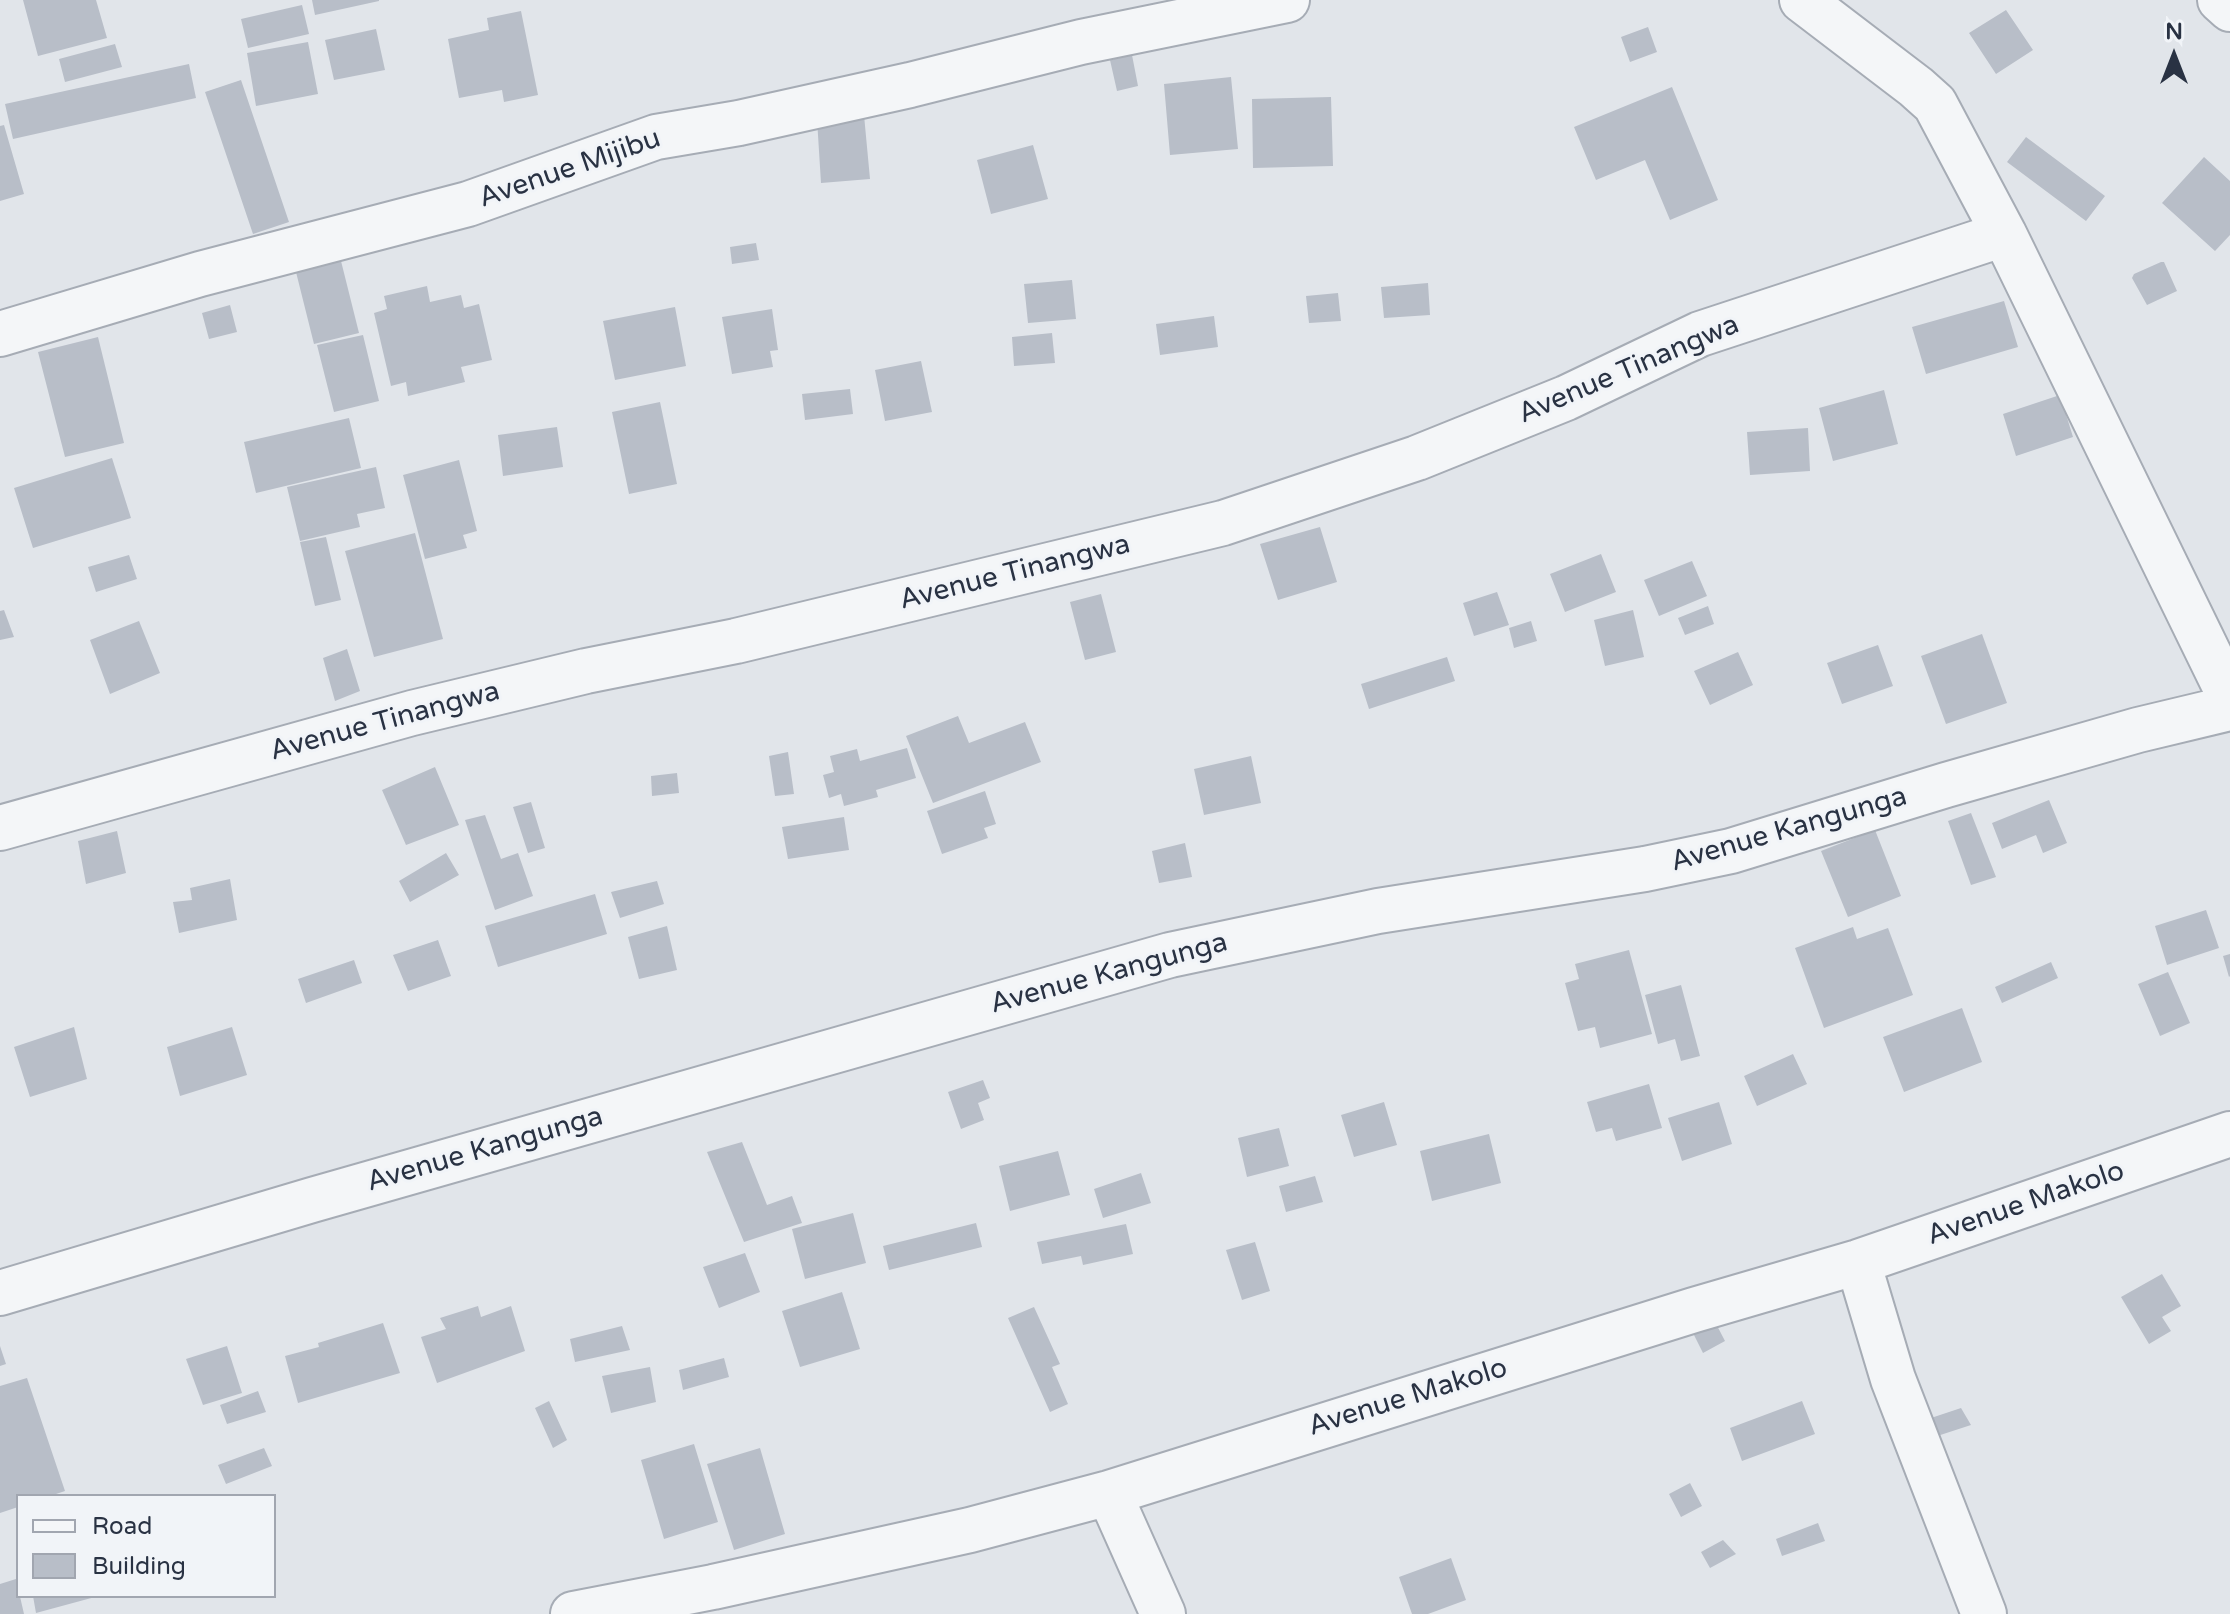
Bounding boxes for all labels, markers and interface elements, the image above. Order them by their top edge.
north arrow [2134,16,2214,96]
text: N [2165,19,2183,45]
street label: Avenue Mijibu [475,122,665,216]
street label: Avenue Tinangwa [1514,308,1744,432]
street label: Avenue Tinangwa [896,528,1134,618]
street label: Avenue Tinangwa [266,675,504,769]
street label: Avenue Kangunga [1667,780,1911,880]
street label: Avenue Kangunga [987,926,1231,1022]
street label: Avenue Kangunga [363,1100,607,1200]
street label: Avenue Makolo [1923,1155,2129,1253]
street label: Avenue Makolo [1304,1352,1512,1444]
legend [16,1494,276,1598]
text: Road [92,1512,152,1541]
text: Building [92,1552,186,1581]

